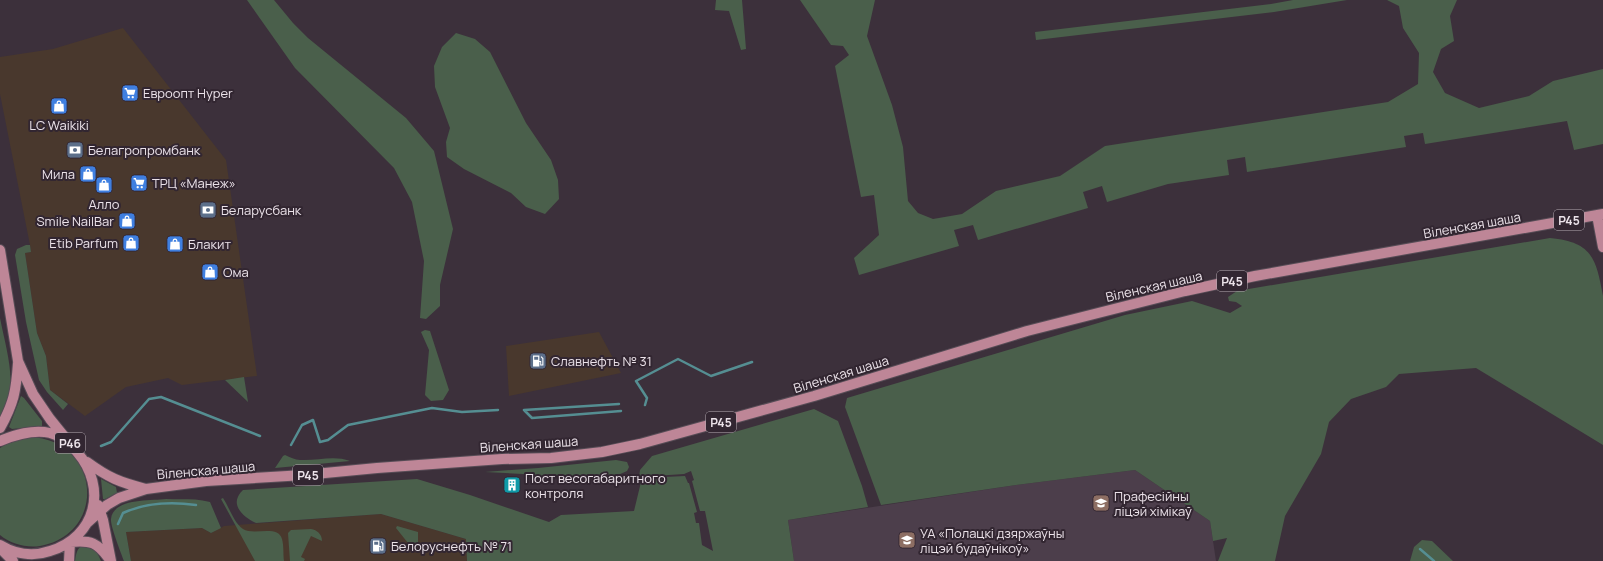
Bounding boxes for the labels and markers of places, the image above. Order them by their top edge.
supermarket icon: Евроопт Hyper [120,83,140,103]
place label: Евроопт Hyper [143,84,233,102]
shop icon: LC Waikiki [49,96,69,116]
place label: LC Waikiki [29,116,89,134]
bank icon: Белагропромбанк [65,140,85,160]
place label: Белагропромбанк [88,141,201,159]
shop icon: Мила [78,164,98,184]
place label: Мила [42,165,75,183]
supermarket icon: ТРЦ «Манеж» [129,173,149,193]
place label: ТРЦ «Манеж» [152,174,236,192]
shop icon: Алло [94,175,114,195]
place label: Алло [89,195,120,213]
bank icon: Беларусбанк [198,200,218,220]
place label: Беларусбанк [221,201,302,219]
shop icon: Smile NailBar [117,211,137,231]
place label: Smile NailBar [37,212,114,230]
shop icon: Etib Parfum [121,233,141,253]
place label: Etib Parfum [49,234,118,252]
shop icon: Блакит [165,234,185,254]
place label: Блакит [188,235,231,253]
shop icon: Ома [200,262,220,282]
place label: Ома [223,263,249,281]
fuel station icon: Славнефть № 31 [528,351,548,371]
place label: Славнефть № 31 [551,352,652,370]
place label: Пост весогабаритного контроля [525,469,666,502]
building icon: Пост весогабаритного контроля [502,475,522,495]
place label: Прафесійны ліцэй хімікаў [1114,487,1192,520]
school or university icon: Прафесійны ліцэй хімікаў [1091,493,1111,513]
place label: УА «Полацкі дзяржаўны ліцэй будаўнікоў» [920,524,1064,557]
school or university icon: УА «Полацкі дзяржаўны ліцэй будаўнікоў» [897,530,917,550]
fuel station icon: Белоруснефть № 71 [368,536,388,556]
place label: Белоруснефть № 71 [391,537,512,555]

